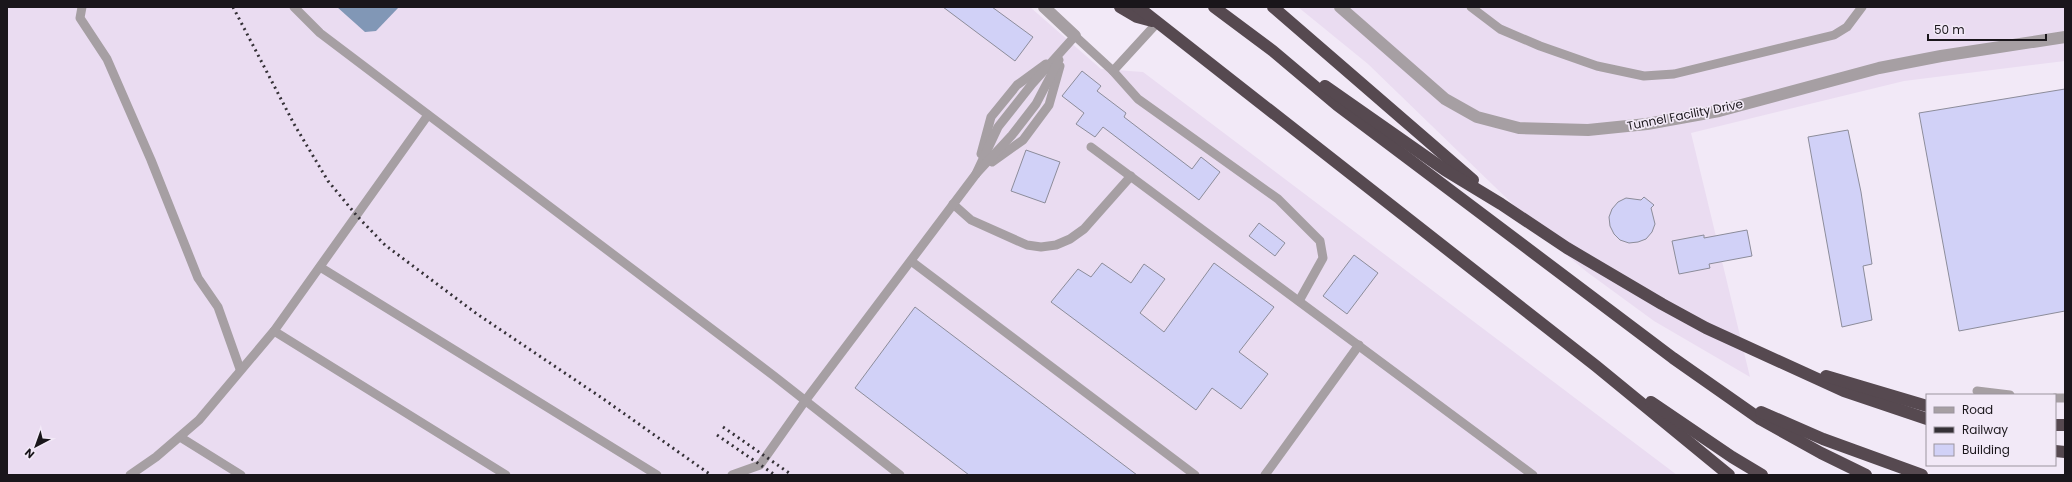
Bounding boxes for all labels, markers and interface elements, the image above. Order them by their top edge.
scale bar [1928,16,2046,42]
text: 50 m [1934,21,1965,38]
street label: Tunnel Facility Drive [1625,95,1744,134]
legend [1926,394,2056,466]
text: Road [1962,401,1993,418]
text: Railway [1962,421,2008,438]
north arrow [16,426,56,466]
text: Building [1962,441,2010,458]
text: N [21,445,38,462]

